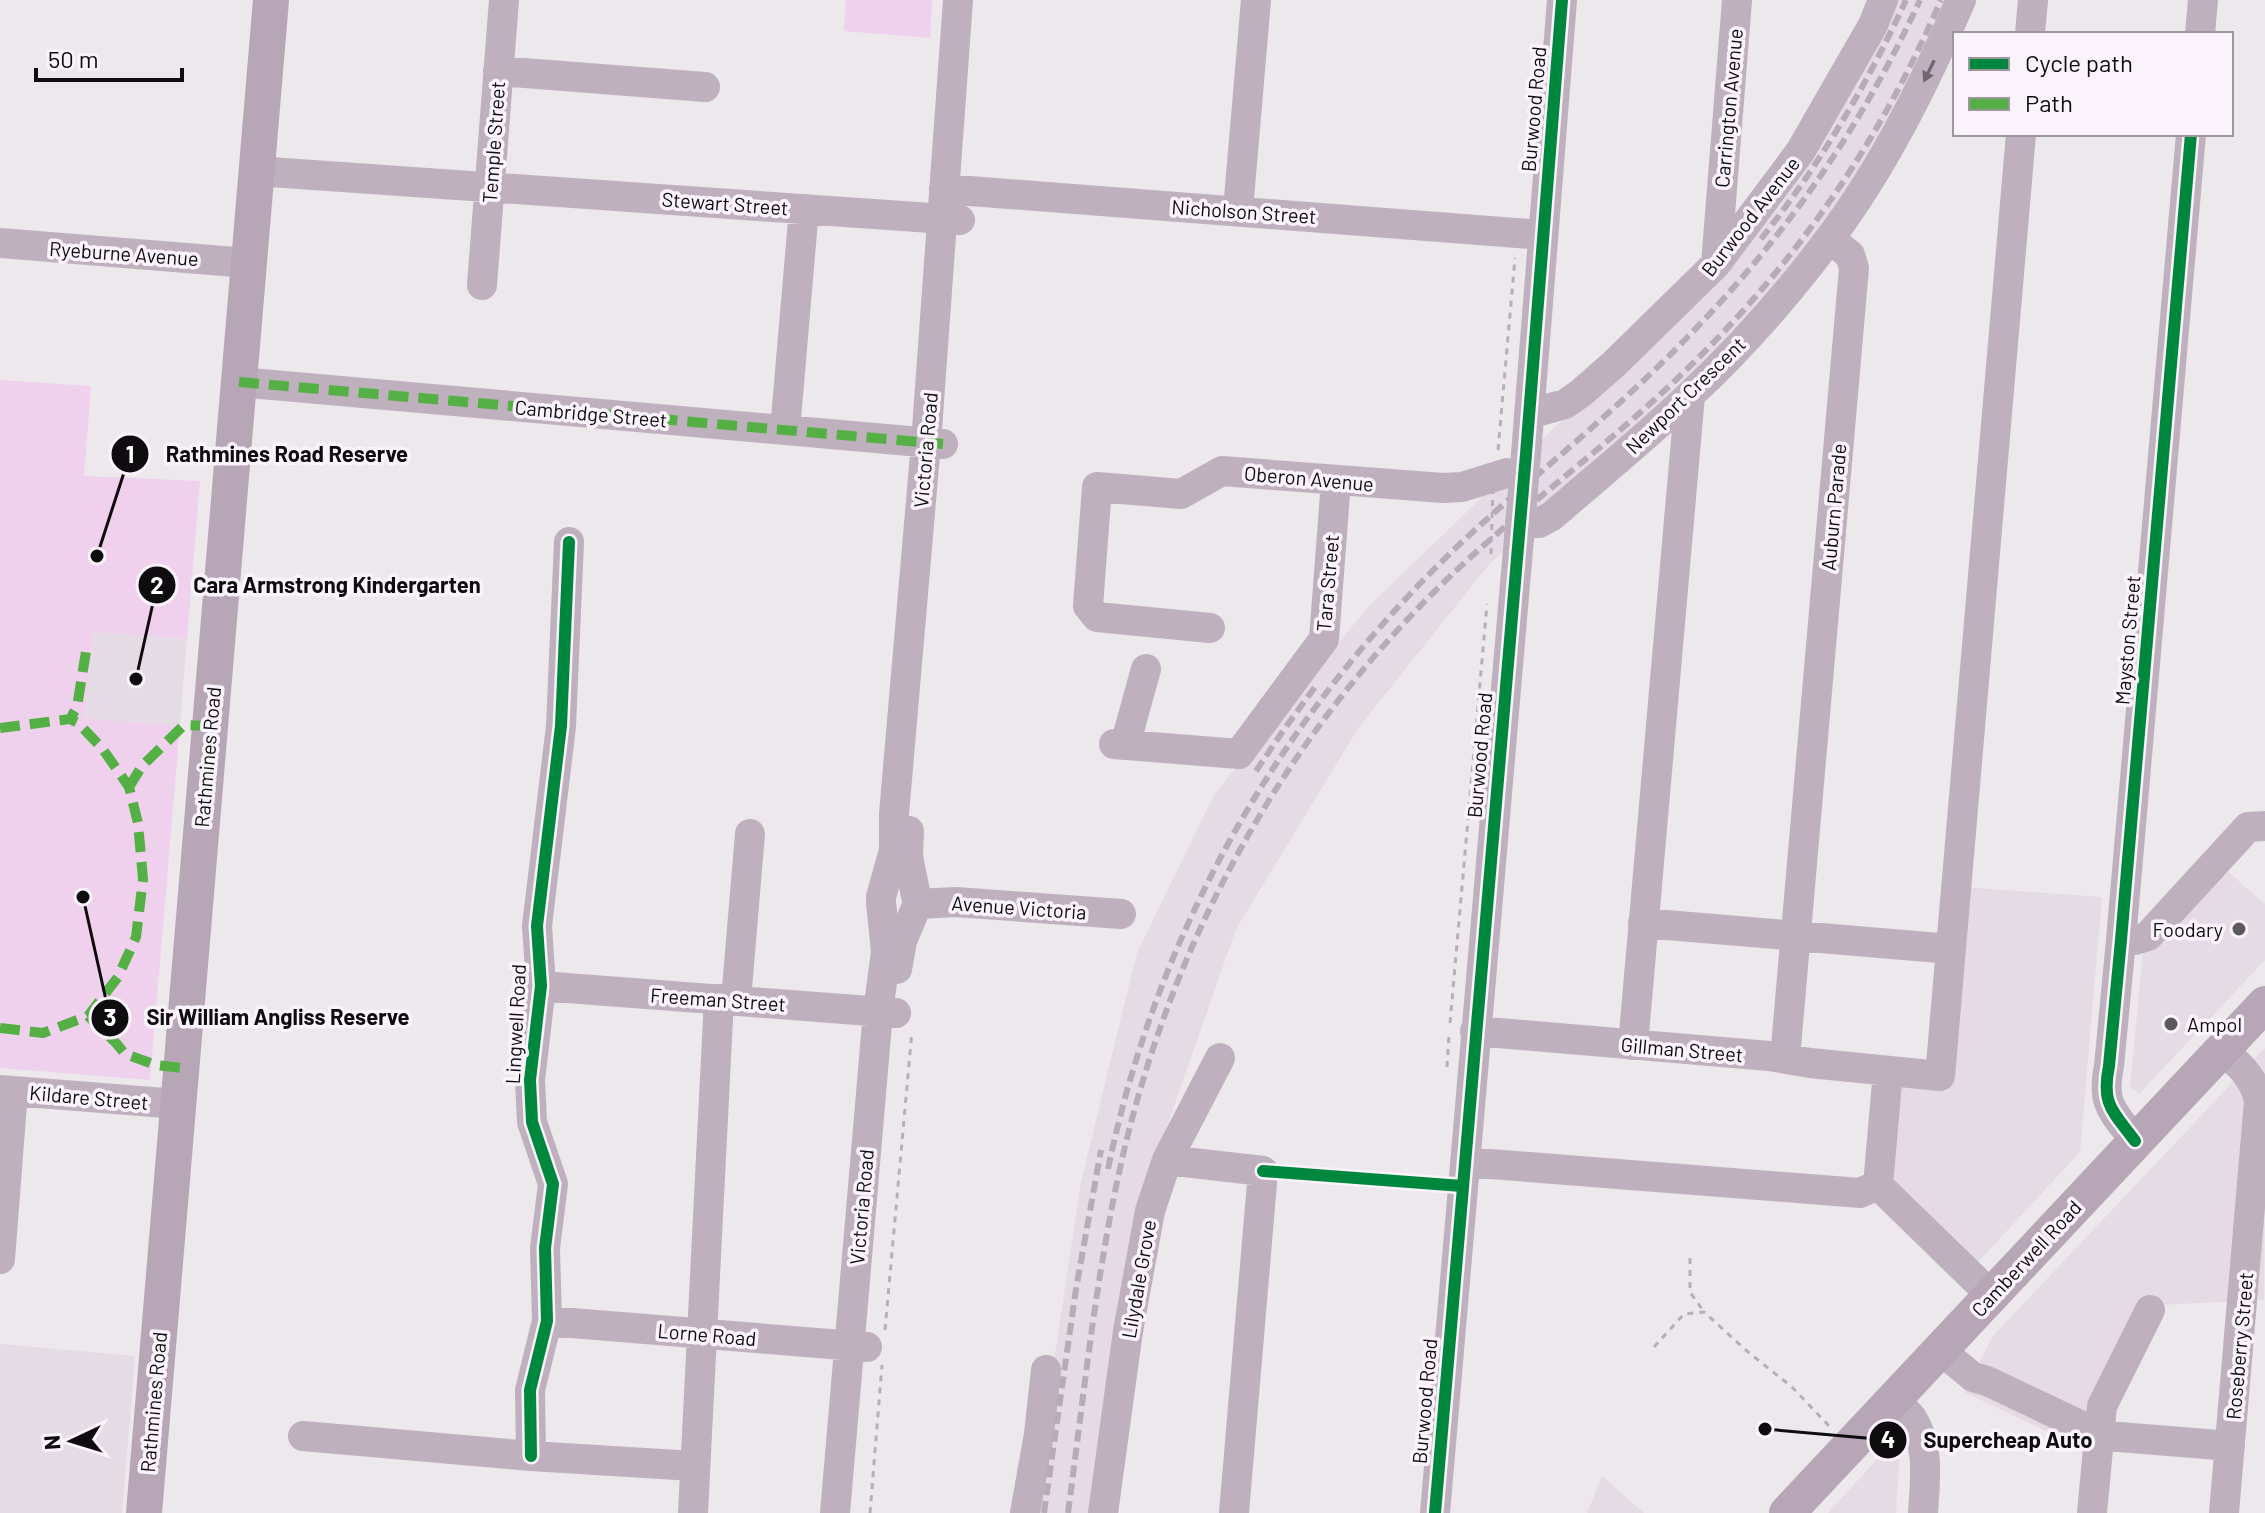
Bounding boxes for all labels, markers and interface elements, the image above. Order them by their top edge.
street label: Carrington Avenue [1709,27,1747,189]
scale bar [36,32,182,82]
legend [1953,32,2233,136]
text: 50 m [48,44,99,73]
street label: Burwood Road [1516,45,1550,173]
text: Cycle path [2025,48,2133,77]
one-way arrow [1922,59,1935,82]
street label: Temple Street [477,80,509,204]
text: Path [2025,88,2073,117]
street label: Burwood Avenue [1696,151,1804,281]
street label: Stewart Street [661,187,789,219]
street label: Nicholson Street [1171,194,1317,228]
street label: Ryeburne Avenue [49,236,199,270]
street label: Newport Crescent [1620,332,1750,458]
street label: Victoria Road [908,391,942,509]
street label: Cambridge Street [514,394,668,432]
callout: Rathmines Road Reserve [110,431,424,477]
text: 1 [126,439,134,468]
text: Rathmines Road Reserve [166,440,408,466]
street label: Auburn Parade [1815,442,1851,572]
street label: Oberon Avenue [1243,460,1375,496]
street label: Tara Street [1311,533,1343,633]
callout: Cara Armstrong Kindergarten [137,562,497,608]
text: 2 [150,570,164,599]
text: Cara Armstrong Kindergarten [193,571,481,597]
street label: Mayston Street [2109,574,2145,706]
street label: Rathmines Road [189,686,225,828]
street label: Burwood Road [1462,691,1496,819]
street label: Avenue Victoria [951,890,1087,924]
place label: Foodary [2152,917,2223,941]
marker: Foodary [2230,920,2248,938]
street label: Lingwell Road [500,963,530,1085]
street label: Freeman Street [649,982,787,1016]
callout: Sir William Angliss Reserve [90,995,425,1041]
text: 3 [104,1002,116,1031]
text: Sir William Angliss Reserve [146,1003,410,1029]
place label: Ampol [2187,1012,2242,1036]
marker: Ampol [2162,1015,2180,1033]
street label: Gillman Street [1620,1032,1744,1066]
street label: Kildare Street [28,1080,150,1114]
street label: Victoria Road [844,1148,878,1266]
street label: Camberwell Road [1966,1195,2086,1321]
street label: Lilydale Grove [1116,1218,1160,1340]
street label: Roseberry Street [2221,1271,2257,1421]
street label: Lorne Road [657,1318,757,1350]
street label: Rathmines Road [135,1331,171,1473]
street label: Burwood Road [1407,1337,1441,1465]
north arrow [32,1401,112,1481]
callout: Supercheap Auto [1868,1417,2109,1463]
text: 4 [1881,1424,1895,1453]
text: Supercheap Auto [1923,1426,2093,1452]
text: N [38,1434,65,1451]

